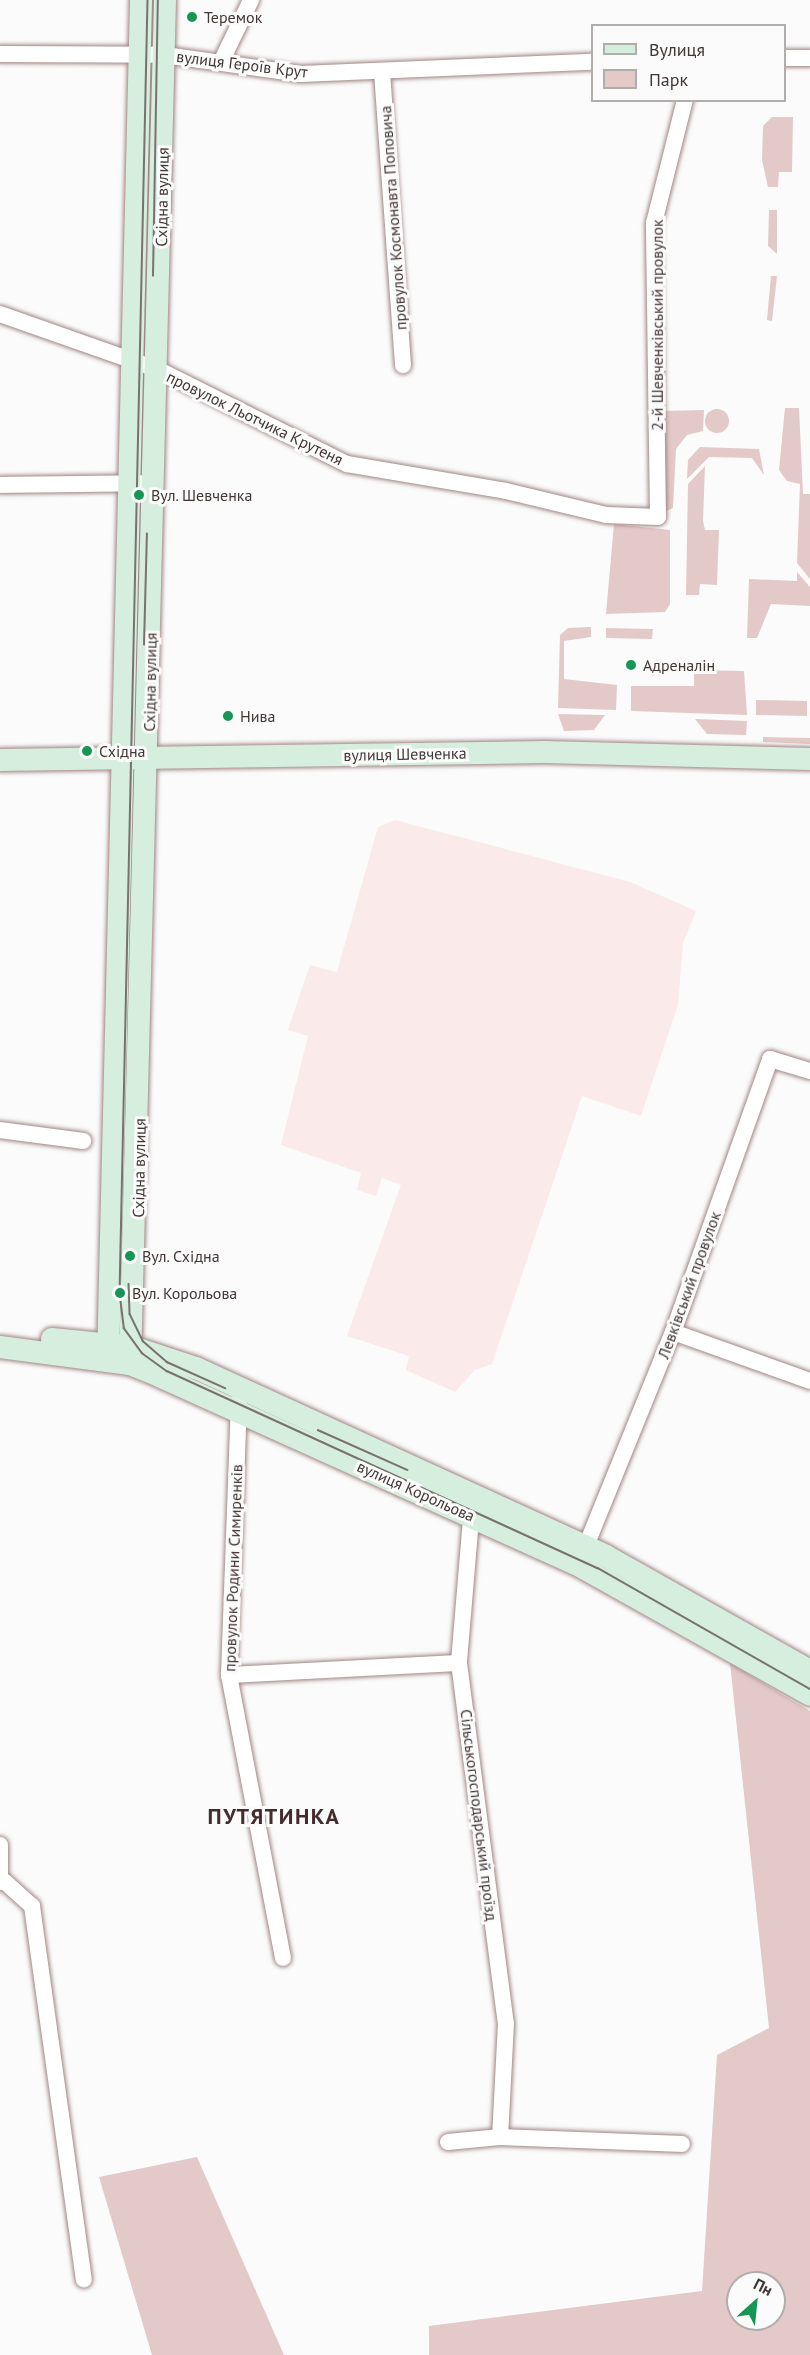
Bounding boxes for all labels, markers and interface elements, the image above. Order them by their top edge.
place label: Теремок [204,7,262,27]
marker: Теремок [185,10,199,24]
legend [591,24,786,102]
text: Вулиця [649,38,705,61]
street label: вулиця Героїв Крут [175,46,309,82]
text: Парк [649,68,688,91]
street label: провулок Космонавта Поповича [376,105,410,331]
street label: Східна вулиця [152,147,172,247]
street label: 2-й Шевченківський провулок [647,219,667,431]
street label: провулок Льотчика Крутеня [164,367,346,469]
place label: Вул. Шевченка [151,485,254,505]
marker: Вул. Шевченка [132,488,146,502]
street label: Східна вулиця [140,632,160,732]
place label: Адреналін [643,655,715,675]
marker: Адреналін [624,658,638,672]
place label: Нива [240,706,275,726]
marker: Нива [221,709,235,723]
place label: Східна [99,741,146,761]
street label: вулиця Шевченка [343,743,467,765]
marker: Східна [80,744,94,758]
street label: Східна вулиця [129,1118,149,1218]
street label: Левківський провулок [653,1209,725,1361]
place label: Вул. Східна [142,1246,221,1266]
marker: Вул. Східна [123,1249,137,1263]
place label: Вул. Корольова [132,1283,239,1303]
marker: Вул. Корольова [113,1286,127,1300]
street label: вулиця Корольова [354,1456,478,1526]
street label: провулок Родини Симиренків [220,1464,246,1672]
street label: Сільськогосподарський проїзд [456,1708,502,1922]
district label: ПУТЯТИНКА [208,1804,340,1830]
north arrow [726,2271,786,2331]
text: Пн [750,2274,776,2300]

